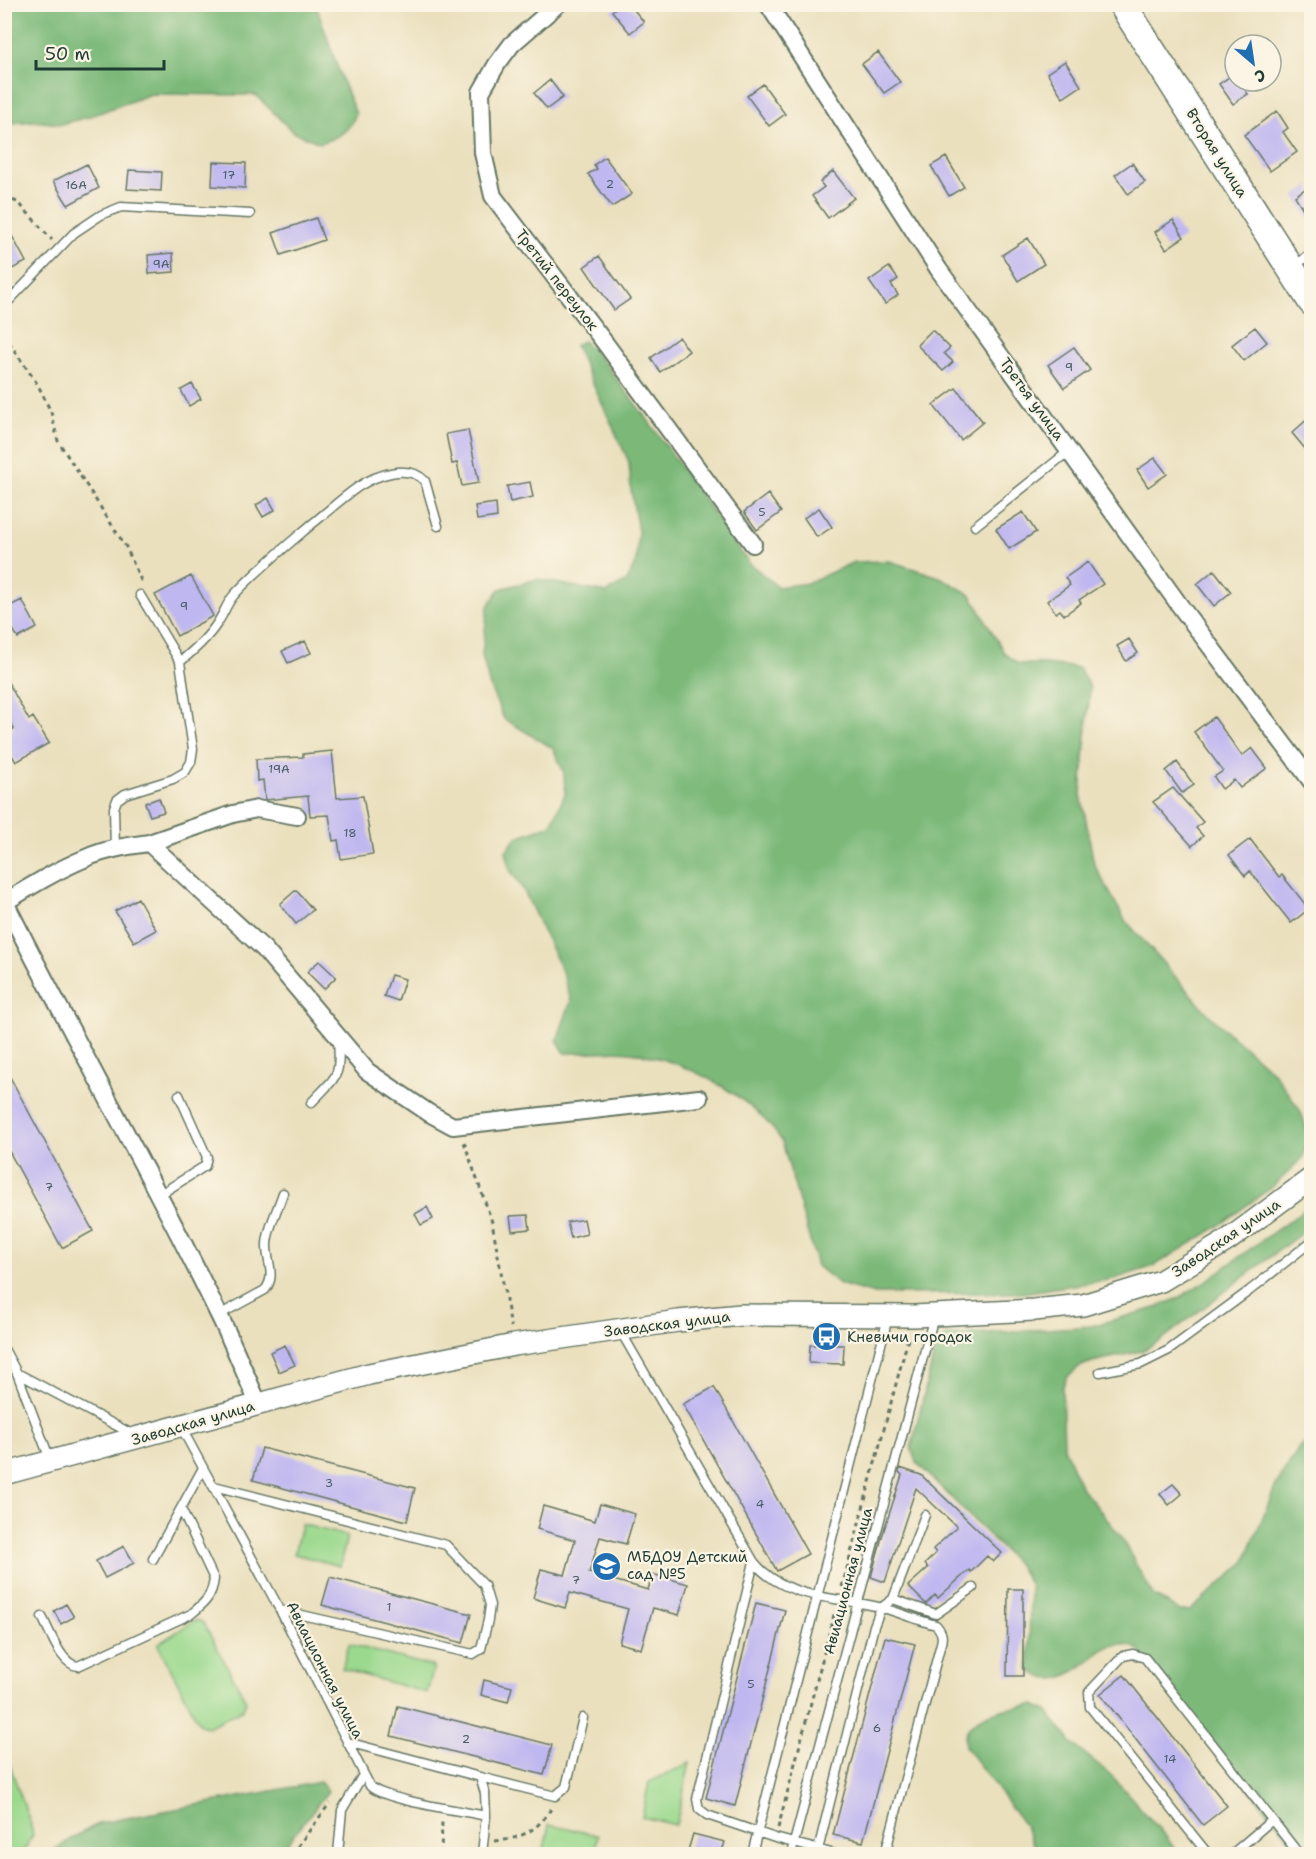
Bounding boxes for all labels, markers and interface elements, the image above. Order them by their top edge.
scale bar [36,33,164,71]
north arrow [1223,33,1283,93]
text: 50 m [45,42,90,66]
text: С [1250,64,1269,87]
street label: Вторая улица [1182,105,1253,202]
house number: 17 [223,167,235,183]
house number: 2 [606,176,614,192]
house number: 16А [65,177,87,193]
street label: Третий переулок [511,225,603,335]
house number: 9А [152,256,170,272]
street label: Третья улица [995,353,1069,445]
house number: 9 [1065,359,1073,375]
house number: 5 [758,504,766,520]
house number: 9 [180,598,188,614]
house number: 19А [268,761,290,777]
house number: 18 [343,825,357,841]
house number: 7 [45,1179,53,1195]
street label: Заводская улица [1168,1194,1285,1282]
street label: Заводская улица [603,1306,732,1342]
bus stop icon: Кневичи городок [810,1321,842,1353]
place label: Кневичи городок [847,1327,972,1347]
street label: Заводская улица [129,1396,257,1450]
house number: 3 [325,1475,333,1491]
house number: 4 [756,1496,764,1512]
street label: Авиационная улица [819,1505,877,1657]
place label: МБДОУ Детский сад №5 [627,1547,748,1584]
school or university icon: МБДОУ Детский сад №5 [590,1550,622,1582]
house number: 7 [572,1572,580,1588]
street label: Авиационная улица [282,1598,369,1743]
house number: 1 [386,1599,392,1615]
house number: 5 [747,1676,755,1692]
house number: 6 [873,1720,881,1736]
house number: 2 [462,1731,470,1747]
house number: 14 [1164,1751,1176,1767]

